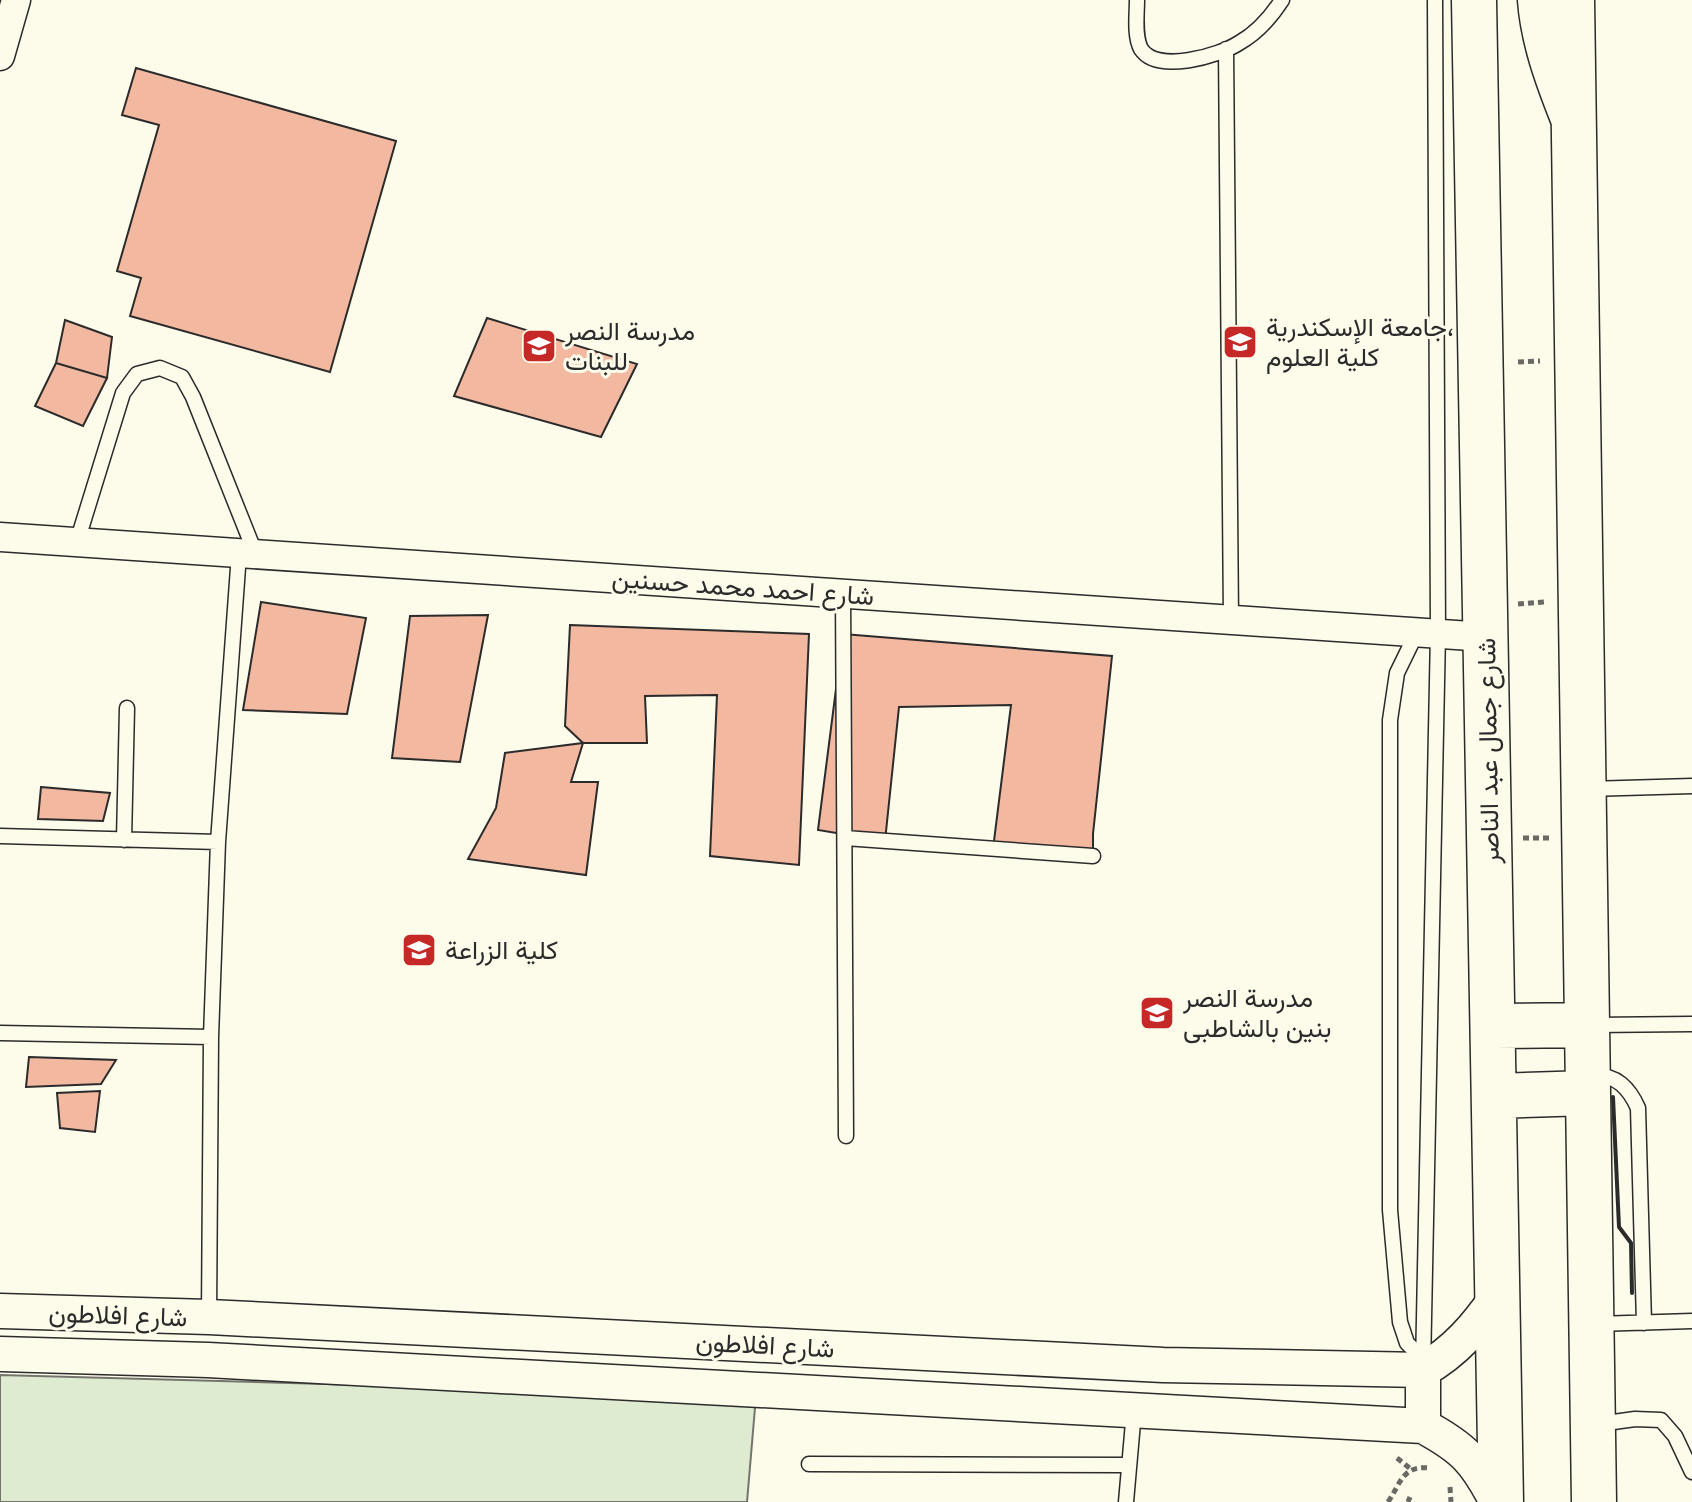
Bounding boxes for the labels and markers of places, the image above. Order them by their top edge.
place label: جامعة الإسكندرية، كلية العلوم [1266,310,1454,374]
place label: مدرسة النصر للبنات [564,314,695,378]
school or university icon: جامعة الإسكندرية، كلية العلوم [1221,323,1259,361]
school or university icon: مدرسة النصر للبنات [520,327,558,365]
school or university icon: كلية الزراعة [400,931,438,969]
place label: كلية الزراعة [445,933,558,967]
place label: مدرسة النصر بنين بالشاطبى [1182,981,1331,1045]
school or university icon: مدرسة النصر بنين بالشاطبى [1138,994,1176,1032]

